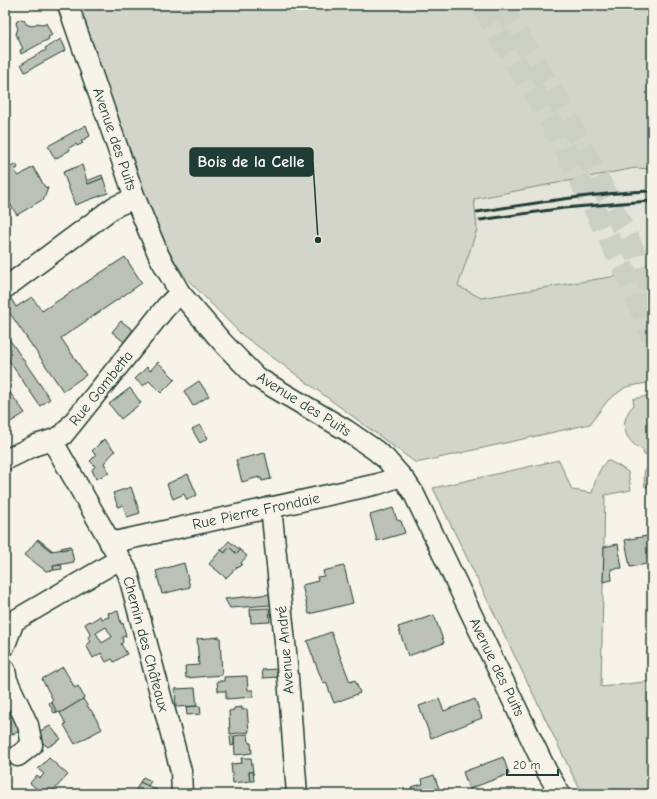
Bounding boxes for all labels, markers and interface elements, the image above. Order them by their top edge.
street label: Avenue des Puits [89,85,141,193]
callout: Bois de la Celle [190,148,313,176]
text: Bois de la Celle [198,153,305,171]
street label: Rue Gambetta [65,347,137,429]
street label: Avenue des Puits [254,368,354,440]
street label: Rue Pierre Frondaie [191,489,322,533]
street label: Chemin des Châteaux [119,574,173,715]
street label: Avenue André [272,605,298,695]
street label: Avenue des Puits [465,615,529,719]
scale bar [507,751,558,777]
text: 20 m [513,758,541,772]

